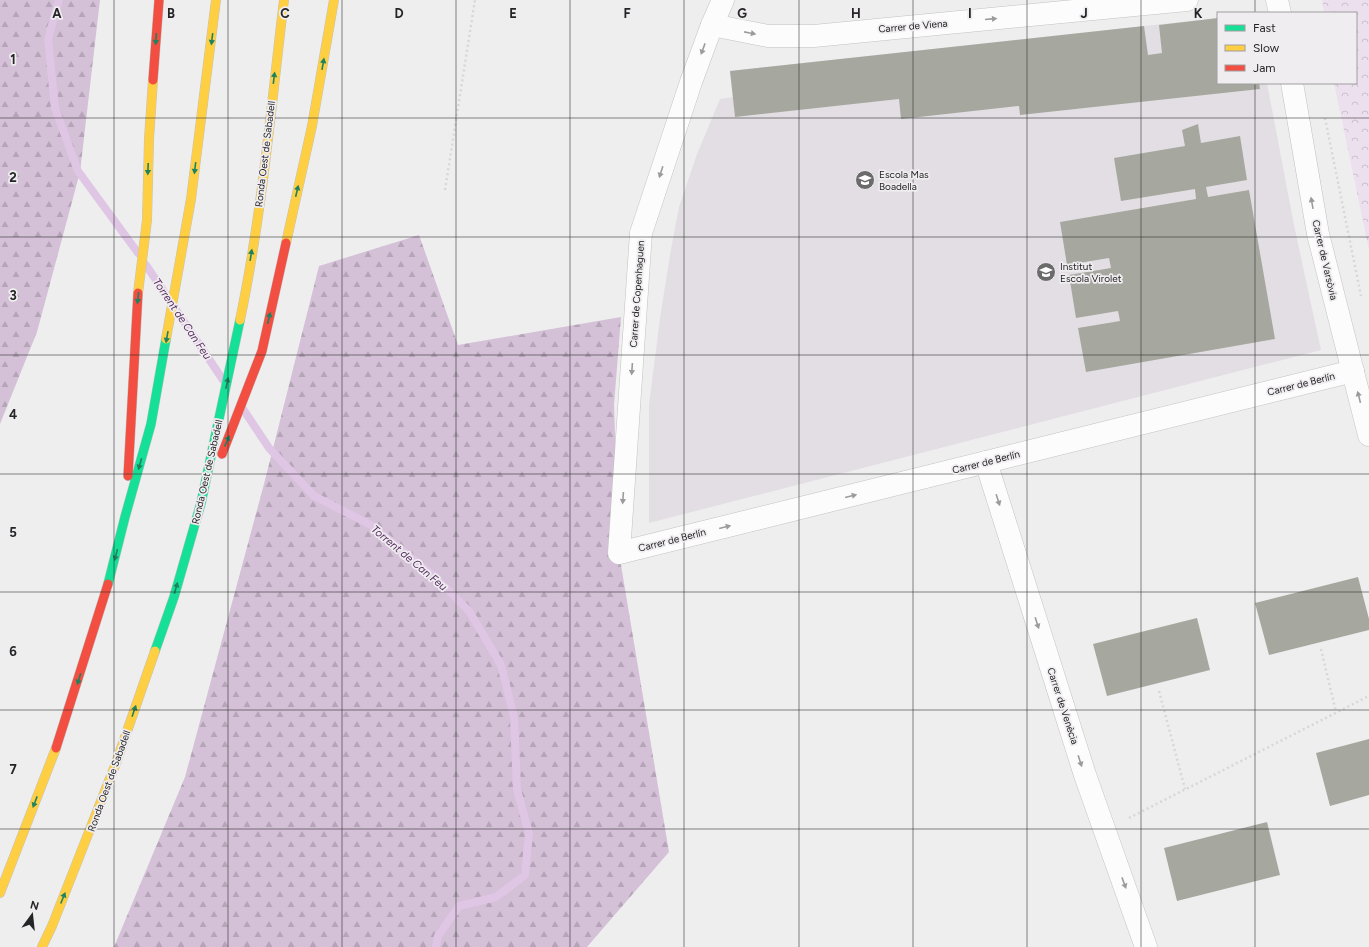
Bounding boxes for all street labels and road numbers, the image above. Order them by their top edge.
street label: Carrer de Viena [878,16,948,36]
street label: Ronda Oest de Sabadell [252,100,278,208]
street label: Carrer de Varsòvia [1309,219,1341,301]
street label: Carrer de Copenhaguen [627,240,647,348]
street label: Carrer de Berlín [1266,369,1337,399]
street label: Ronda Oest de Sabadell [189,418,225,526]
street label: Carrer de Berlín [951,447,1022,477]
street label: Carrer de Berlín [637,525,708,555]
street label: Carrer de Venècia [1044,666,1082,746]
street label: Ronda Oest de Sabadell [85,729,133,833]

